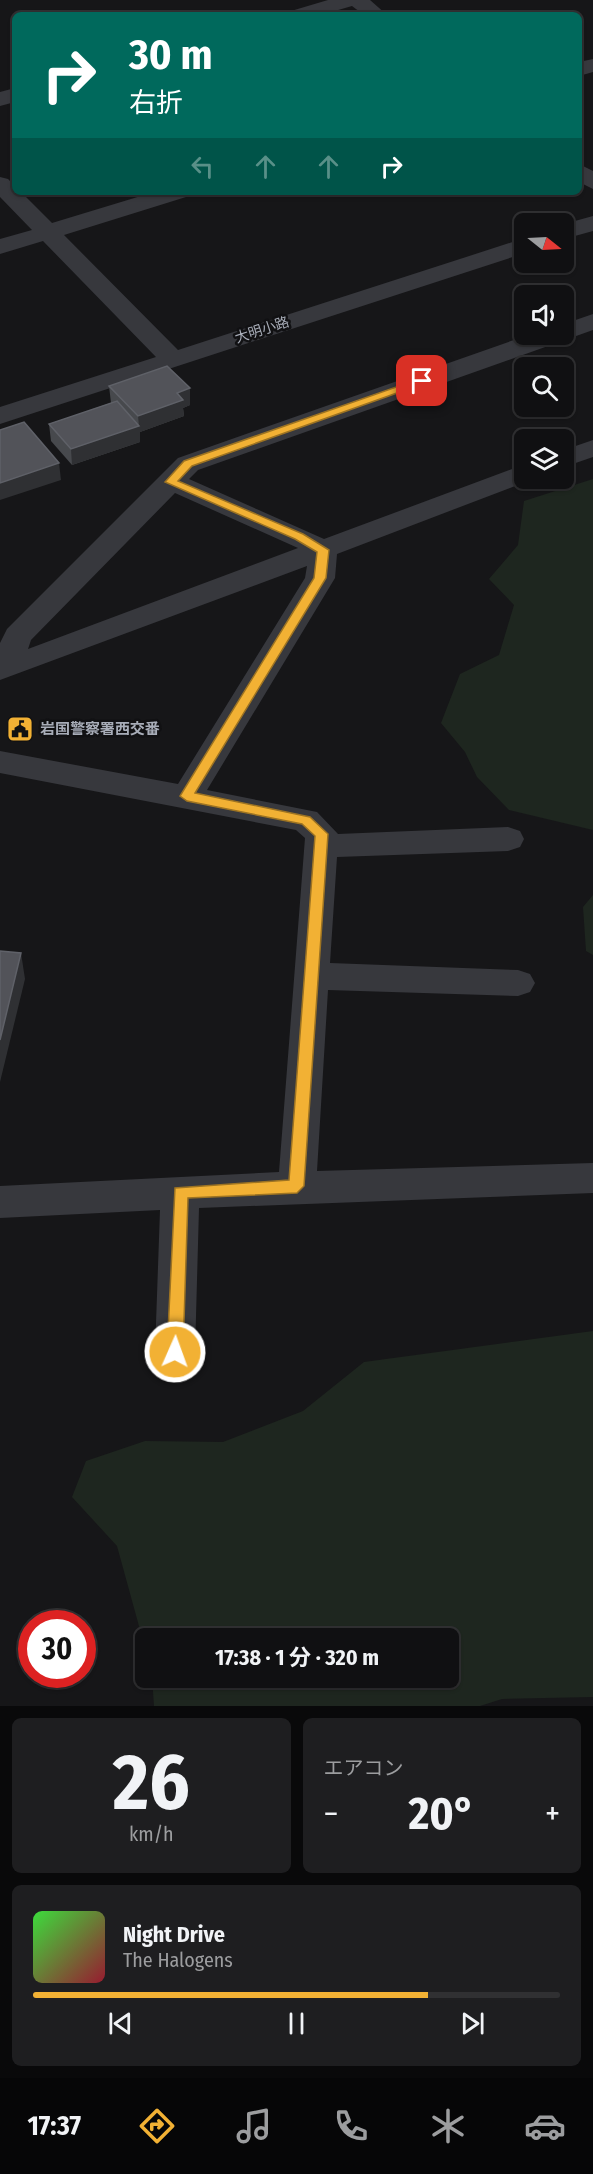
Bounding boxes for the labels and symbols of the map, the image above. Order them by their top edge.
north arrow [514,213,574,273]
street label: 大明小路 [233,313,291,347]
pin [396,355,447,406]
public building icon: 岩国警察署西交番 [5,714,35,744]
place label: 岩国警察署西交番 [40,720,160,738]
position arrow [143,1320,207,1384]
speed limit sign: 30 [18,1610,96,1688]

